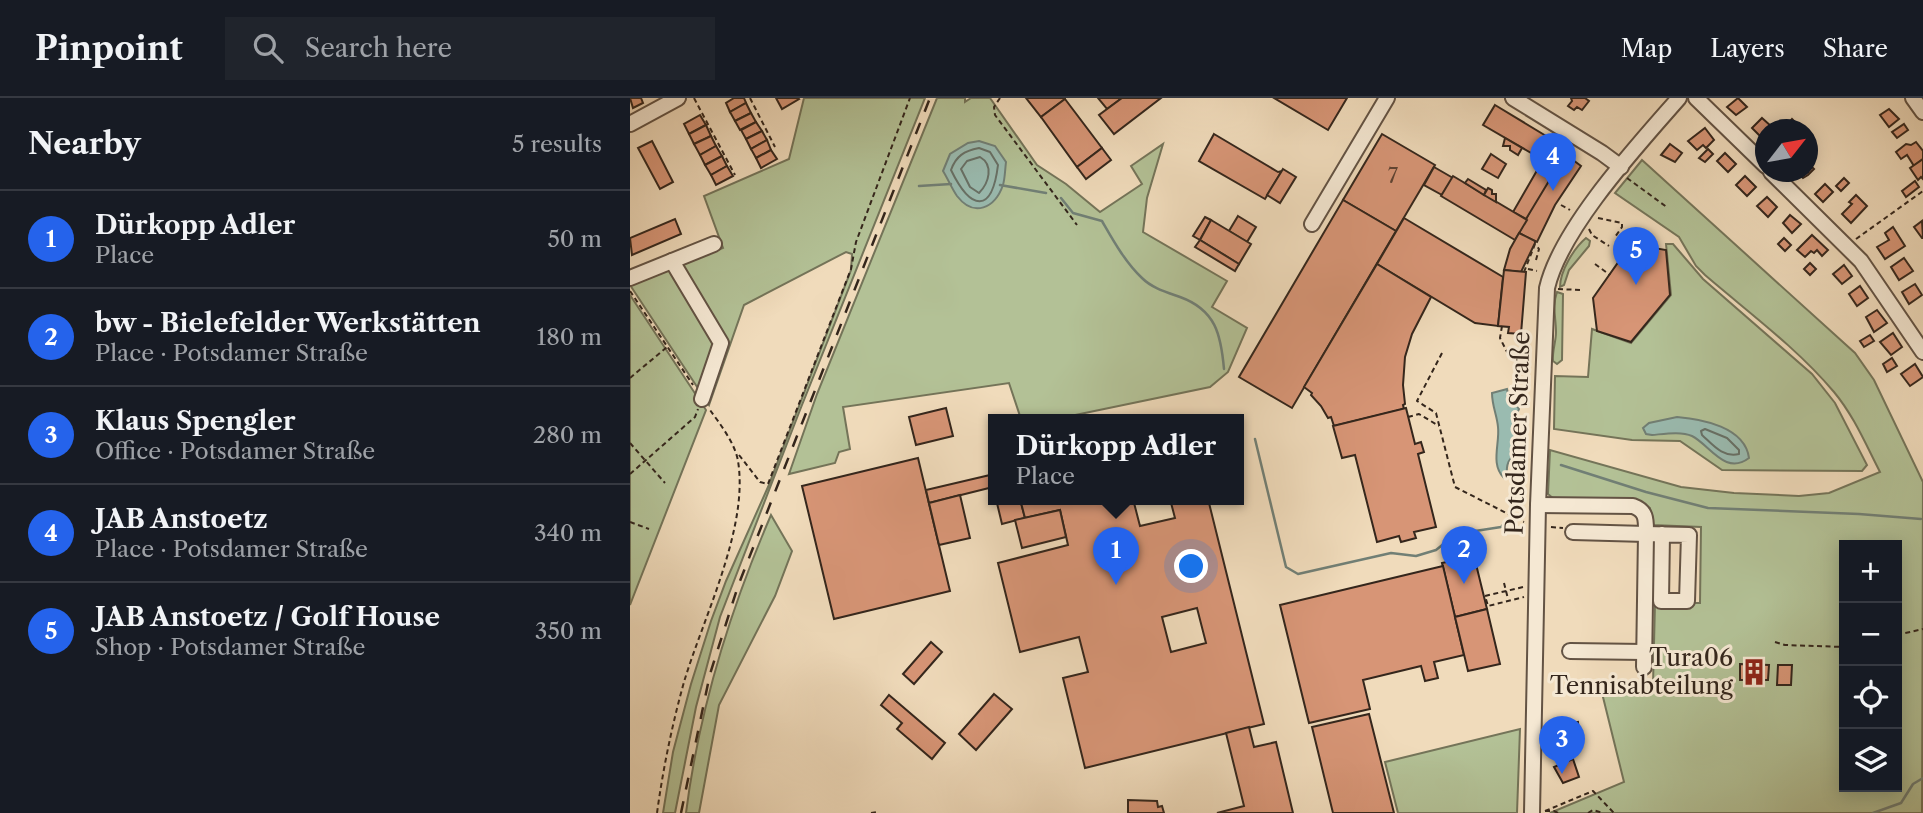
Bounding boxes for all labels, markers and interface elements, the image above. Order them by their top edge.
search box [225,17,715,80]
text: Pinpoint [35,28,183,69]
icon: search [249,29,287,67]
text: Search here [305,32,452,64]
text: Map [1621,34,1672,63]
text: Layers [1710,34,1785,63]
text: Share [1823,34,1888,63]
north arrow [1755,119,1818,182]
text: Nearby [28,125,141,162]
text: 5 results [512,130,602,158]
pin: 4 [1530,133,1576,191]
house number: 7 [1388,163,1399,188]
text: Dürkopp Adler [95,209,295,241]
text: 1 [46,225,56,253]
text: 50 m [547,225,602,253]
pin: 5 [1613,227,1659,285]
text: Place [95,241,154,269]
text: bw - Bielefelder Werkstätten [95,307,481,339]
text: 2 [44,323,58,351]
text: 180 m [537,323,602,351]
street label: Potsdamer Straße [1499,331,1536,535]
text: Place · Potsdamer Straße [95,339,368,367]
text: Klaus Spengler [95,405,296,437]
popup [988,414,1244,505]
text: 3 [45,421,58,449]
text: 280 m [533,421,602,449]
text: Dürkopp Adler [1016,430,1216,462]
text: Office · Potsdamer Straße [95,437,375,465]
text: Place [1016,462,1075,490]
text: JAB Anstoetz [95,503,268,535]
text: 4 [44,519,58,547]
text: 340 m [534,519,602,547]
pin: 2 [1441,526,1487,584]
pin: 1 [1093,527,1139,585]
text: Place · Potsdamer Straße [95,535,368,563]
map controls [1839,540,1902,792]
button: + [1839,540,1902,603]
your location [1174,549,1208,583]
text: JAB Anstoetz / Golf House [95,601,440,633]
button: − [1839,603,1902,666]
text: 5 [45,617,57,645]
text: 350 m [535,617,602,645]
text: Shop · Potsdamer Straße [95,633,365,661]
place label: Tura06 Tennisabteilung [1550,643,1733,700]
building icon: Tura06 Tennisabteilung [1739,657,1769,687]
button: locate [1839,666,1902,729]
pin: 3 [1539,716,1585,774]
button: layers [1839,729,1902,792]

